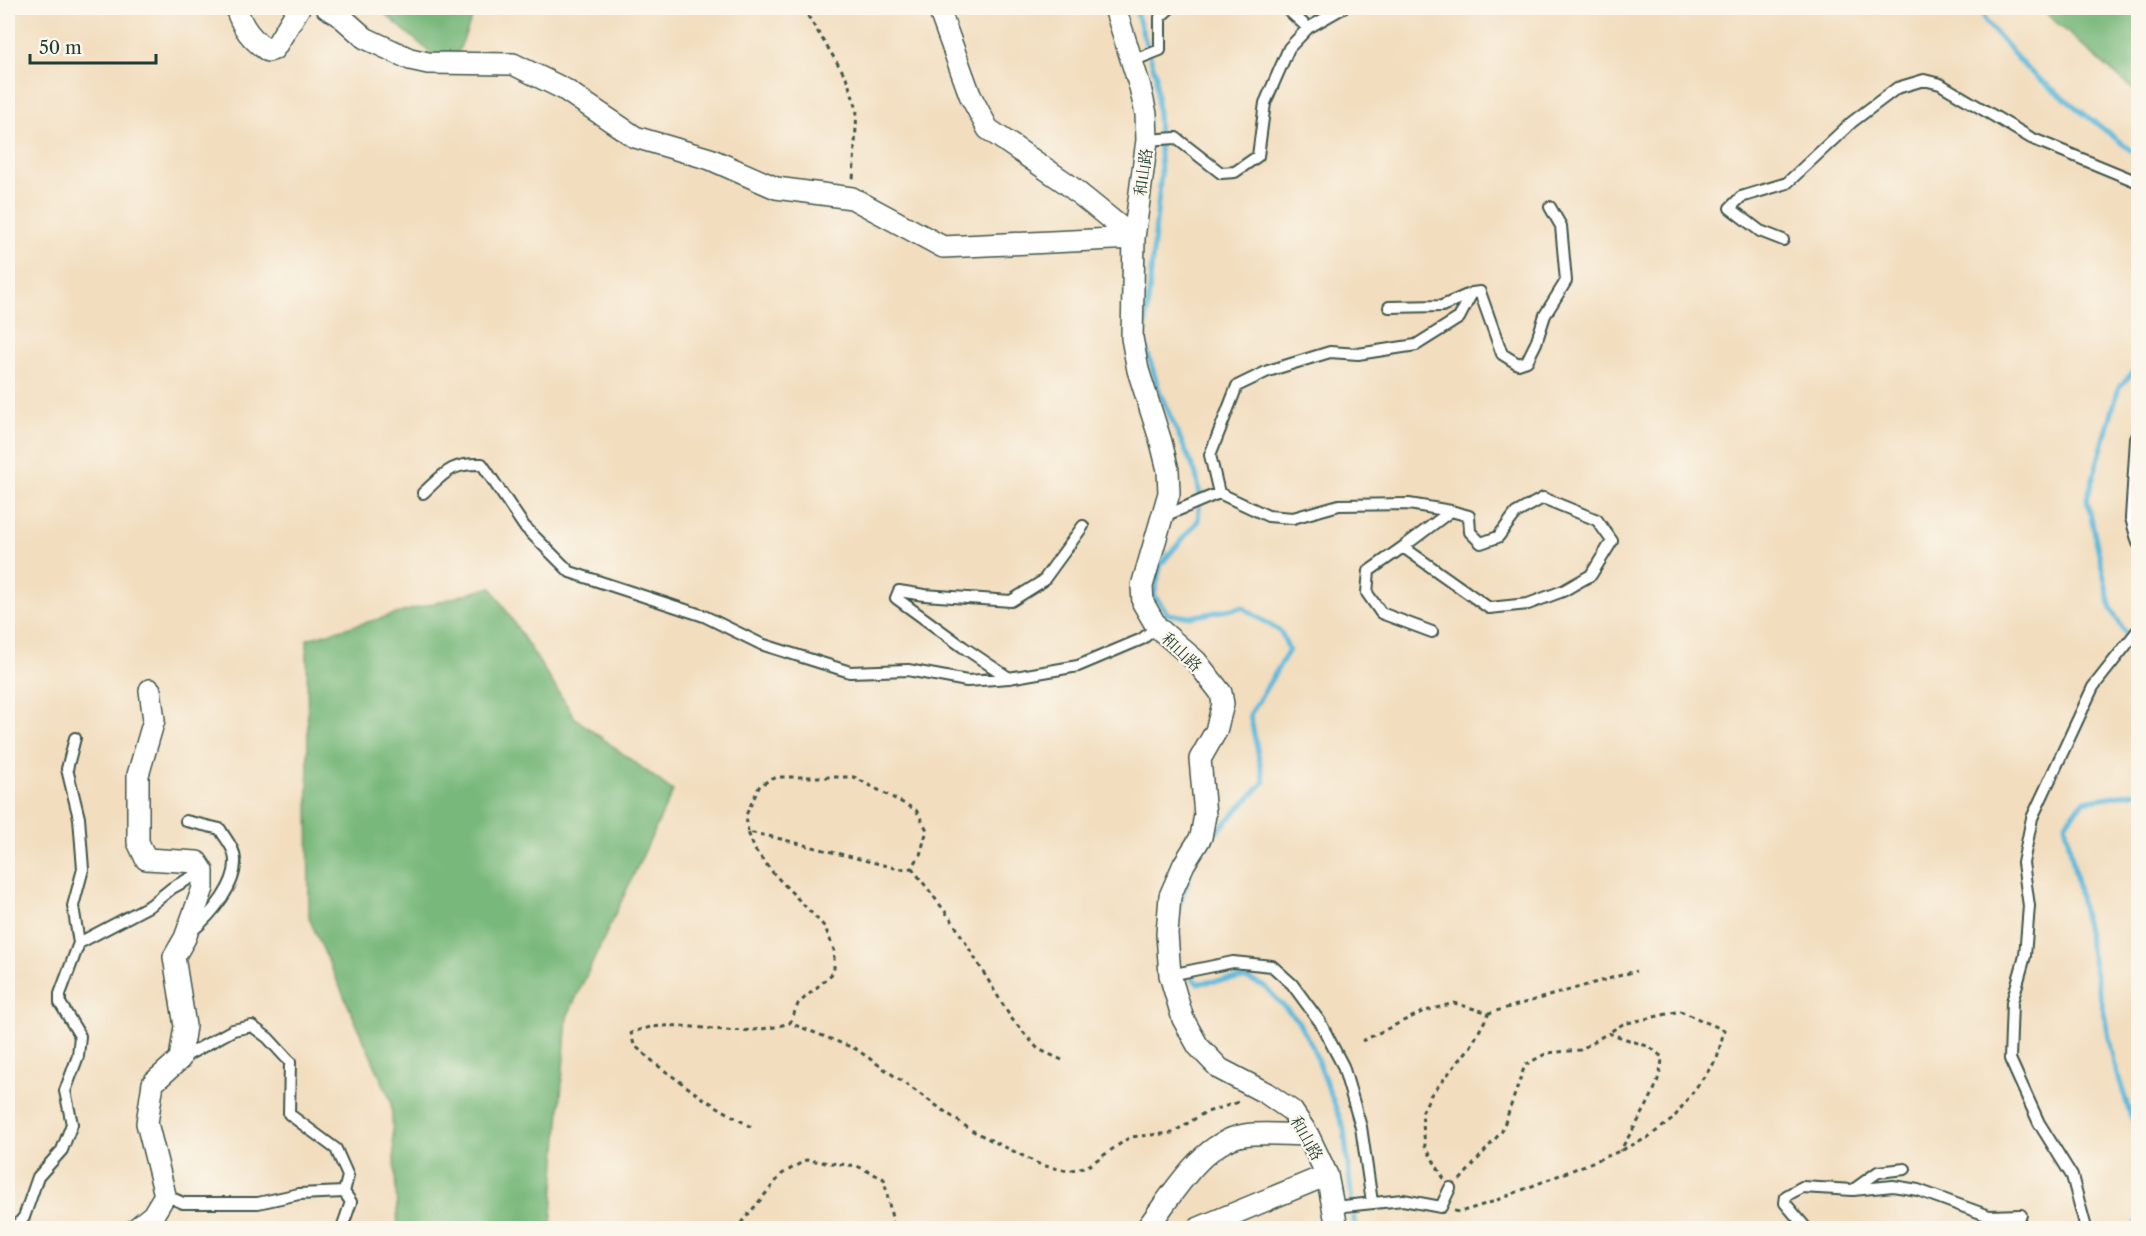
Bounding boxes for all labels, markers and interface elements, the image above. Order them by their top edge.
scale bar [30,27,156,65]
text: 50 m [39,37,82,59]
street label: 和山路 [1130,147,1156,197]
street label: 和山路 [1158,628,1206,676]
street label: 和山路 [1286,1112,1328,1164]

